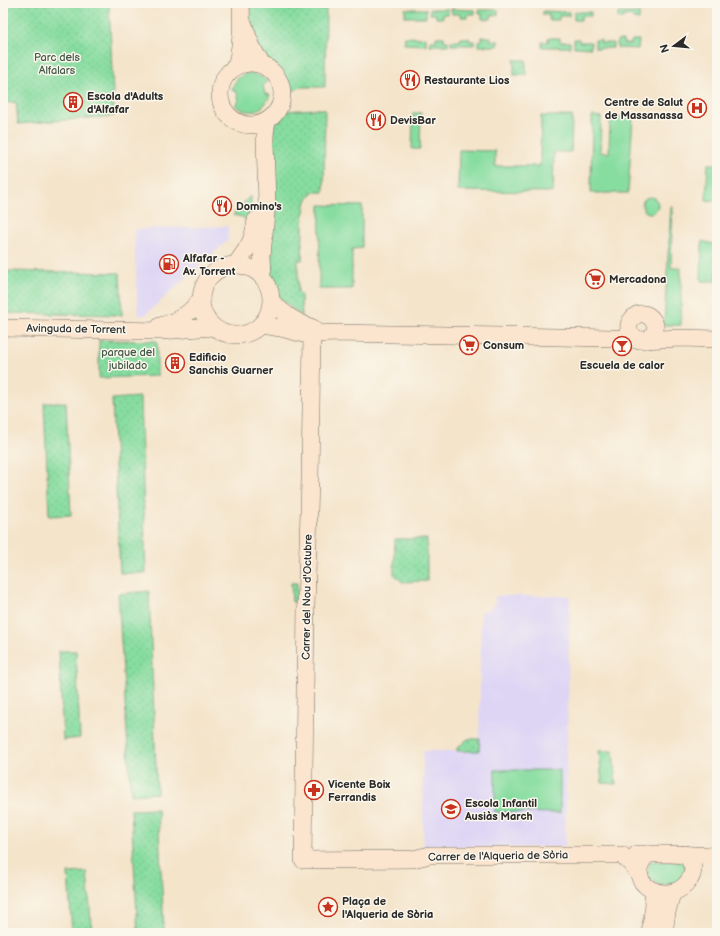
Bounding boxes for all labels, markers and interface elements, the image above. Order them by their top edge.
north arrow [654,26,694,66]
text: N [657,43,672,54]
park label: Parc dels Alfalars [34,51,81,77]
restaurant icon: Restaurante Lios [399,69,421,91]
place label: Restaurante Lios [424,74,510,87]
place label: Escola d'Adults d'Alfafar [87,90,164,116]
building icon: Escola d'Adults d'Alfafar [62,91,84,113]
place label: Centre de Salut de Massanassa [604,96,683,122]
hospital icon: Centre de Salut de Massanassa [686,97,708,119]
restaurant icon: DevisBar [365,109,387,131]
place label: DevisBar [390,114,436,127]
restaurant icon: Domino's [211,195,233,217]
place label: Domino's [236,200,282,213]
place label: Alfafar - Av. Torrent [182,252,236,278]
fuel station icon: Alfafar - Av. Torrent [158,253,180,275]
supermarket icon: Mercadona [584,268,606,290]
place label: Mercadona [609,273,666,286]
street label: Avinguda de Torrent [26,322,126,336]
supermarket icon: Consum [458,334,480,356]
bar icon: Escuela de calor [611,335,633,357]
place label: Consum [483,339,524,352]
park label: parque del jubilado [101,346,155,372]
place label: Edificio Sanchis Guarner [189,351,274,377]
building icon: Edificio Sanchis Guarner [164,352,186,374]
place label: Escuela de calor [580,359,665,372]
street label: Carrer del Nou d'Octubre [299,534,315,660]
place label: Vicente Boix Ferrandis [328,778,390,804]
pharmacy icon: Vicente Boix Ferrandis [303,779,325,801]
place label: Escola Infantil Ausiàs March [464,797,537,823]
school or university icon: Escola Infantil Ausiàs March [440,798,462,820]
street label: Carrer de l'Alqueria de Sòria [428,848,568,864]
place label: Plaça de l'Alqueria de Sòria [342,895,433,921]
place icon: Plaça de l'Alqueria de Sòria [317,896,339,918]

